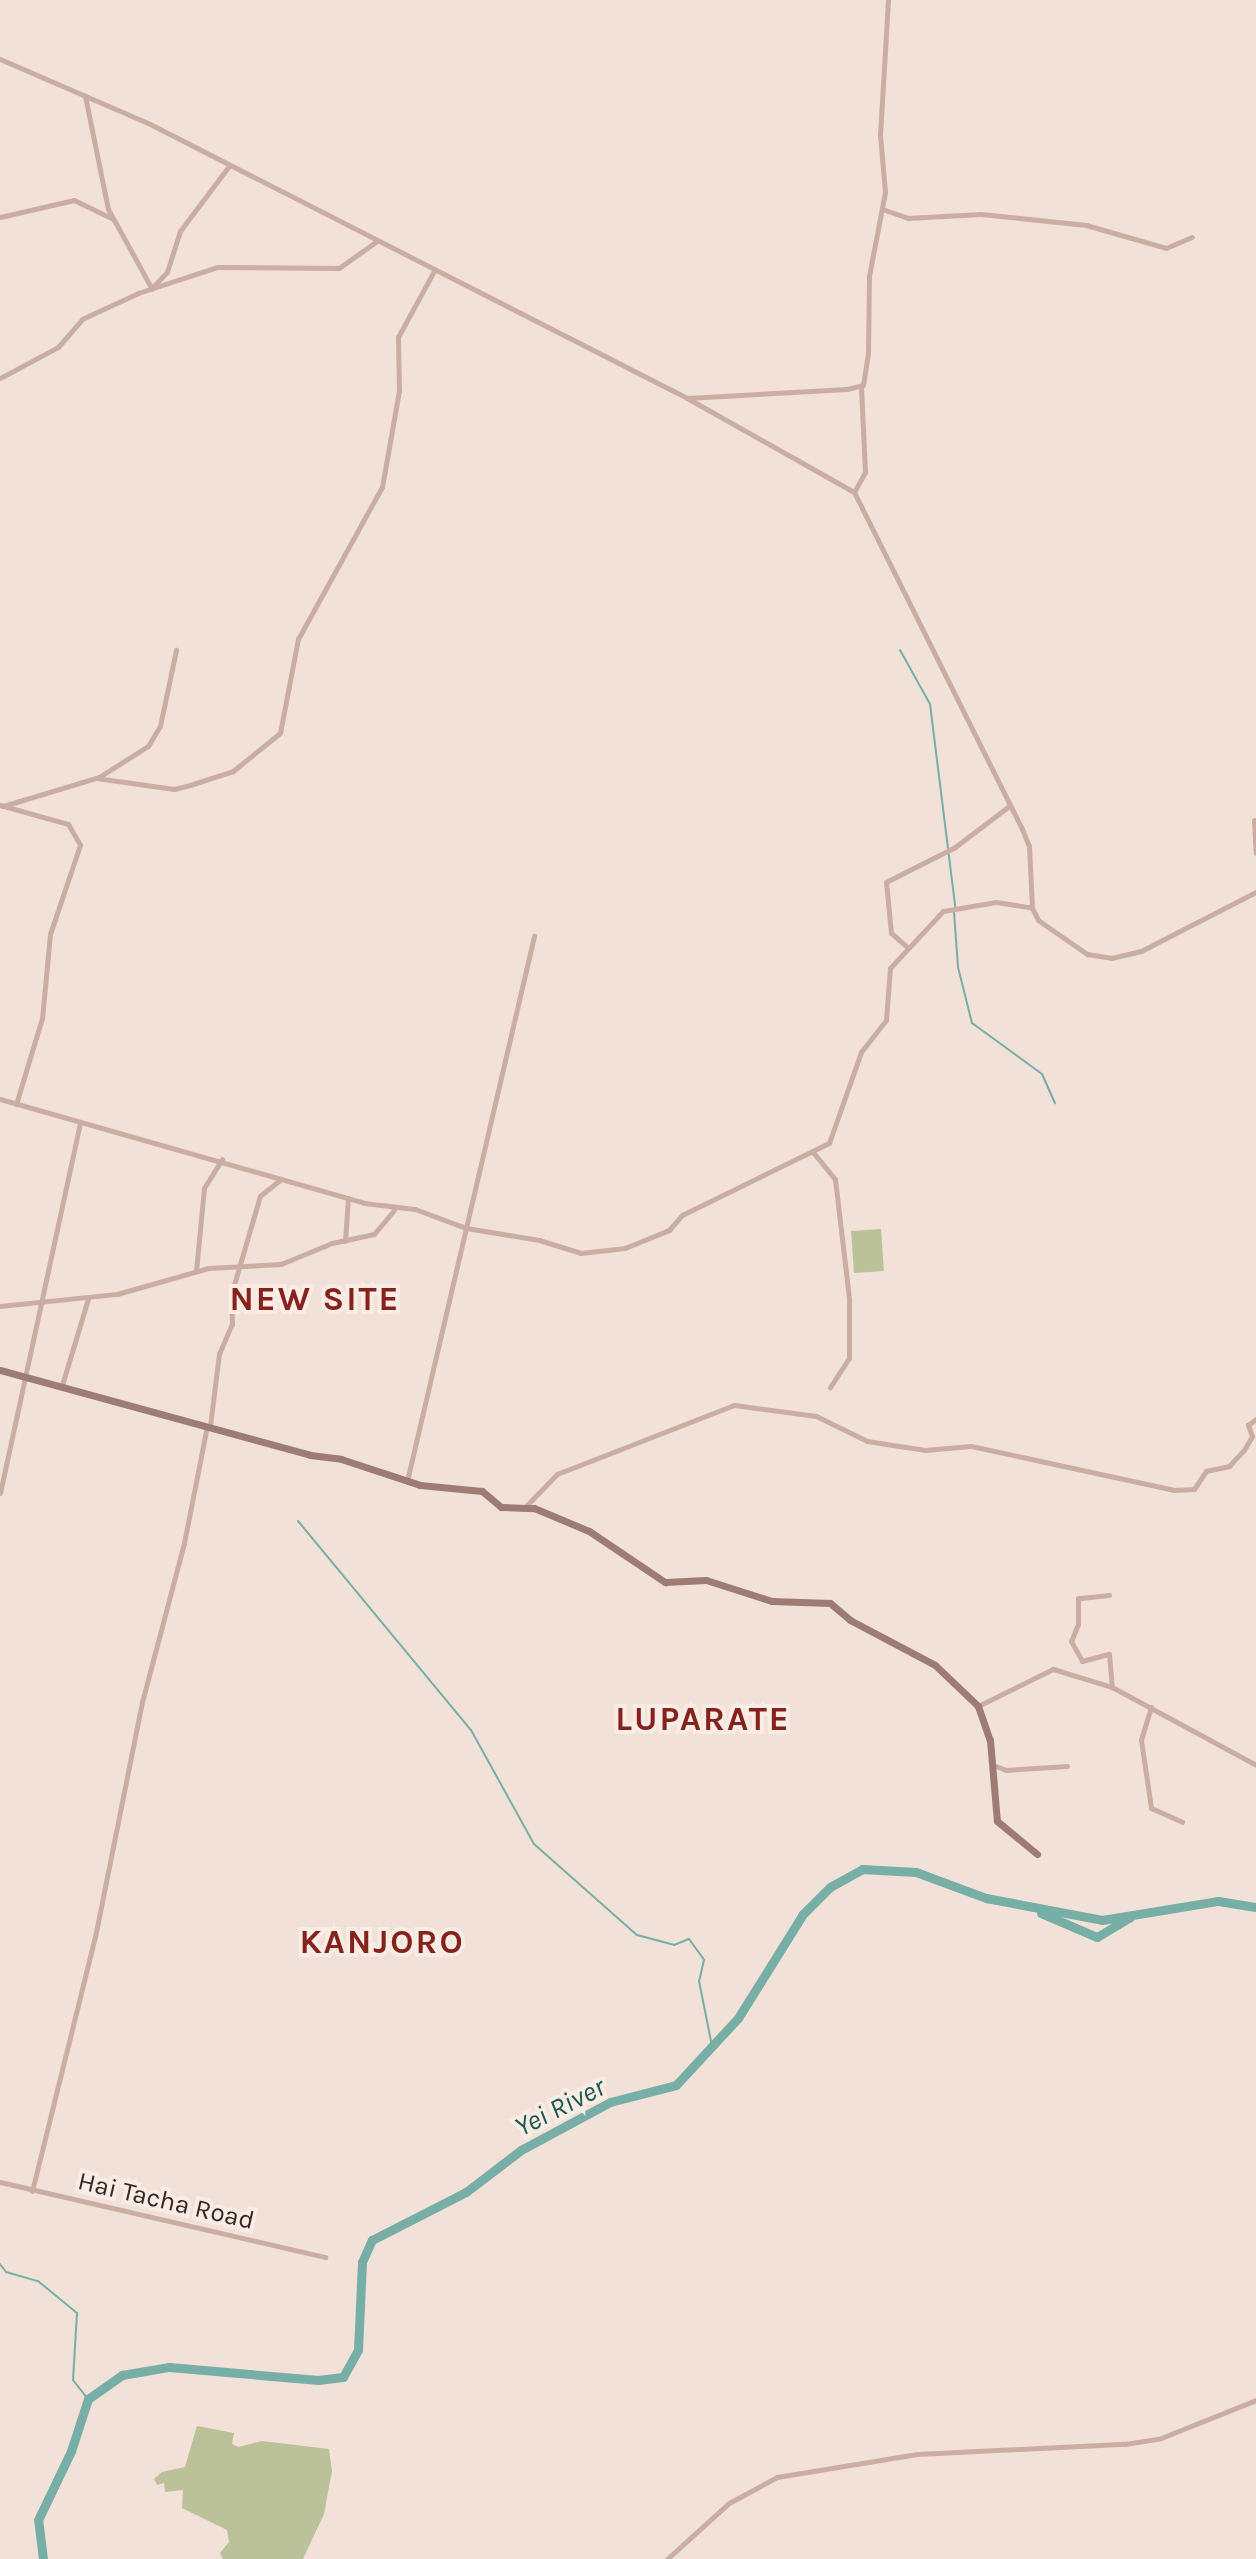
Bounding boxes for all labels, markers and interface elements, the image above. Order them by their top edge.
district label: NEW SITE [229,1280,401,1320]
district label: LUPARATE [615,1700,791,1740]
district label: KANJORO [299,1923,465,1963]
water label: Yei River [509,2070,611,2144]
street label: Hai Tacha Road [75,2166,257,2236]

